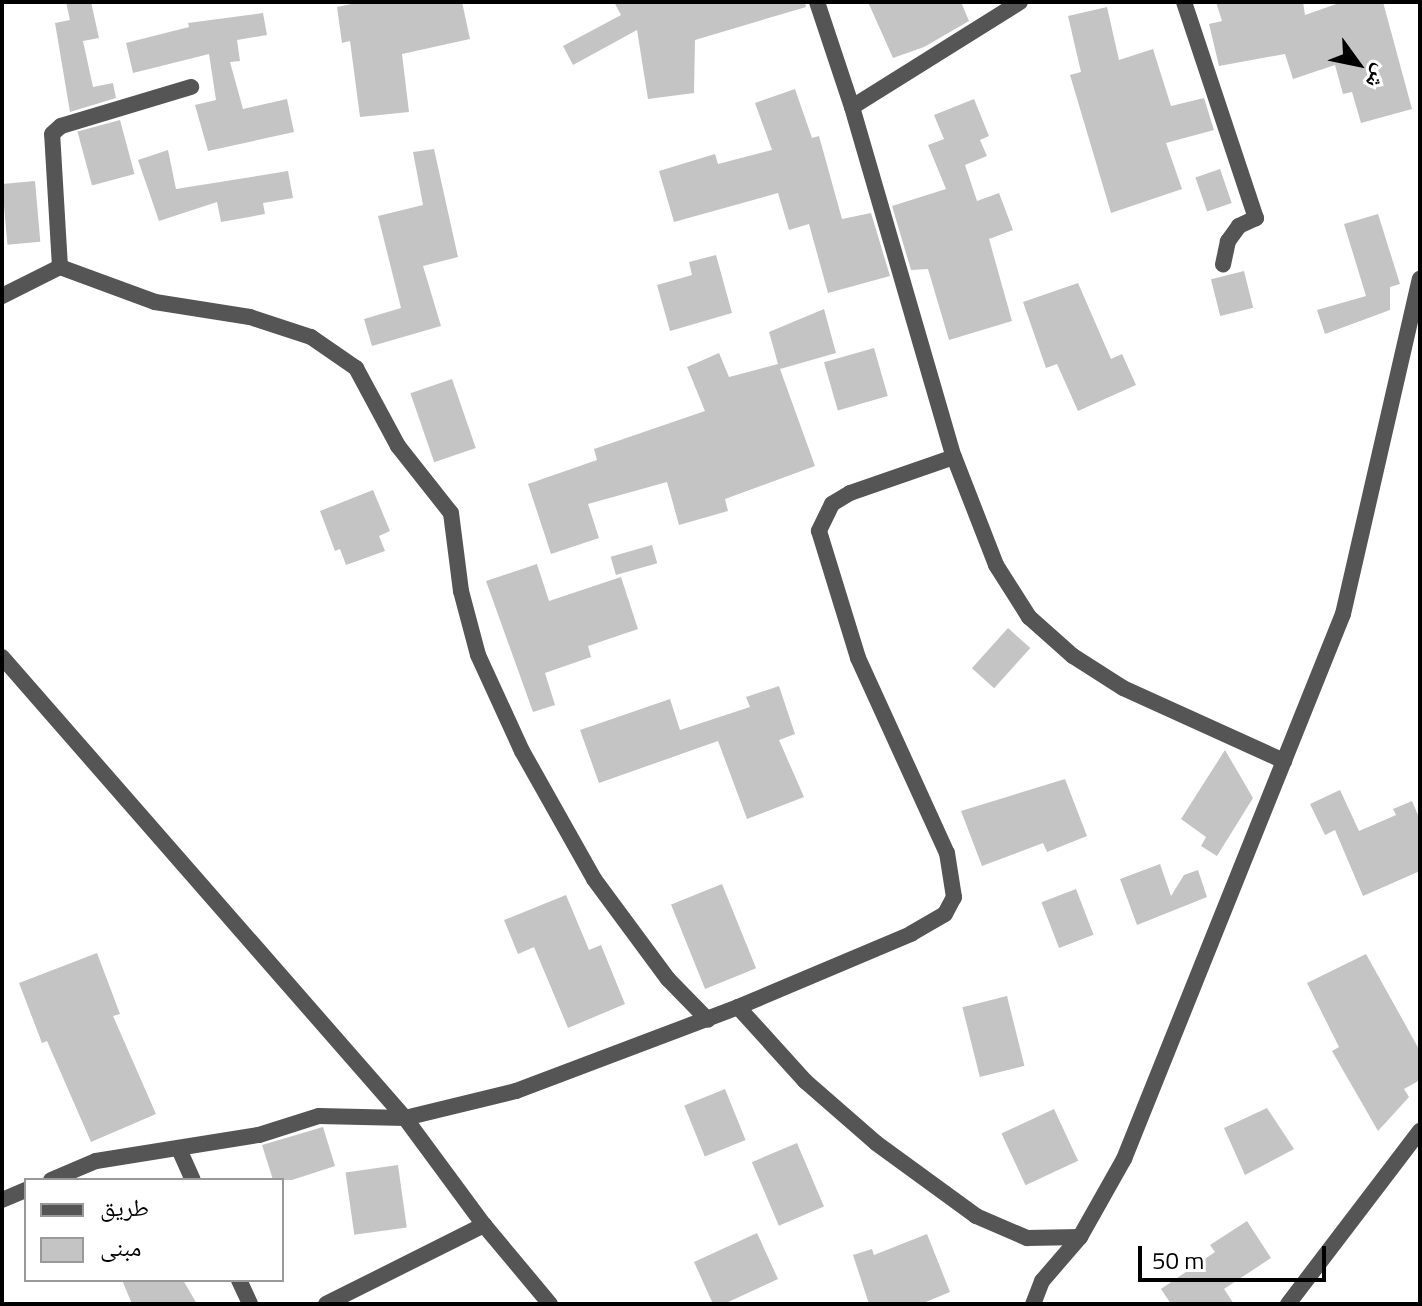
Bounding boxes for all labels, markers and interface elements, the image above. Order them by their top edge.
north arrow [1318,24,1398,104]
text: ش [1358,58,1399,96]
legend [24,1178,284,1282]
text: طريق [100,1189,149,1225]
text: مبنى [100,1229,141,1265]
scale bar [1142,1230,1330,1280]
text: 50 m [1152,1242,1204,1278]

